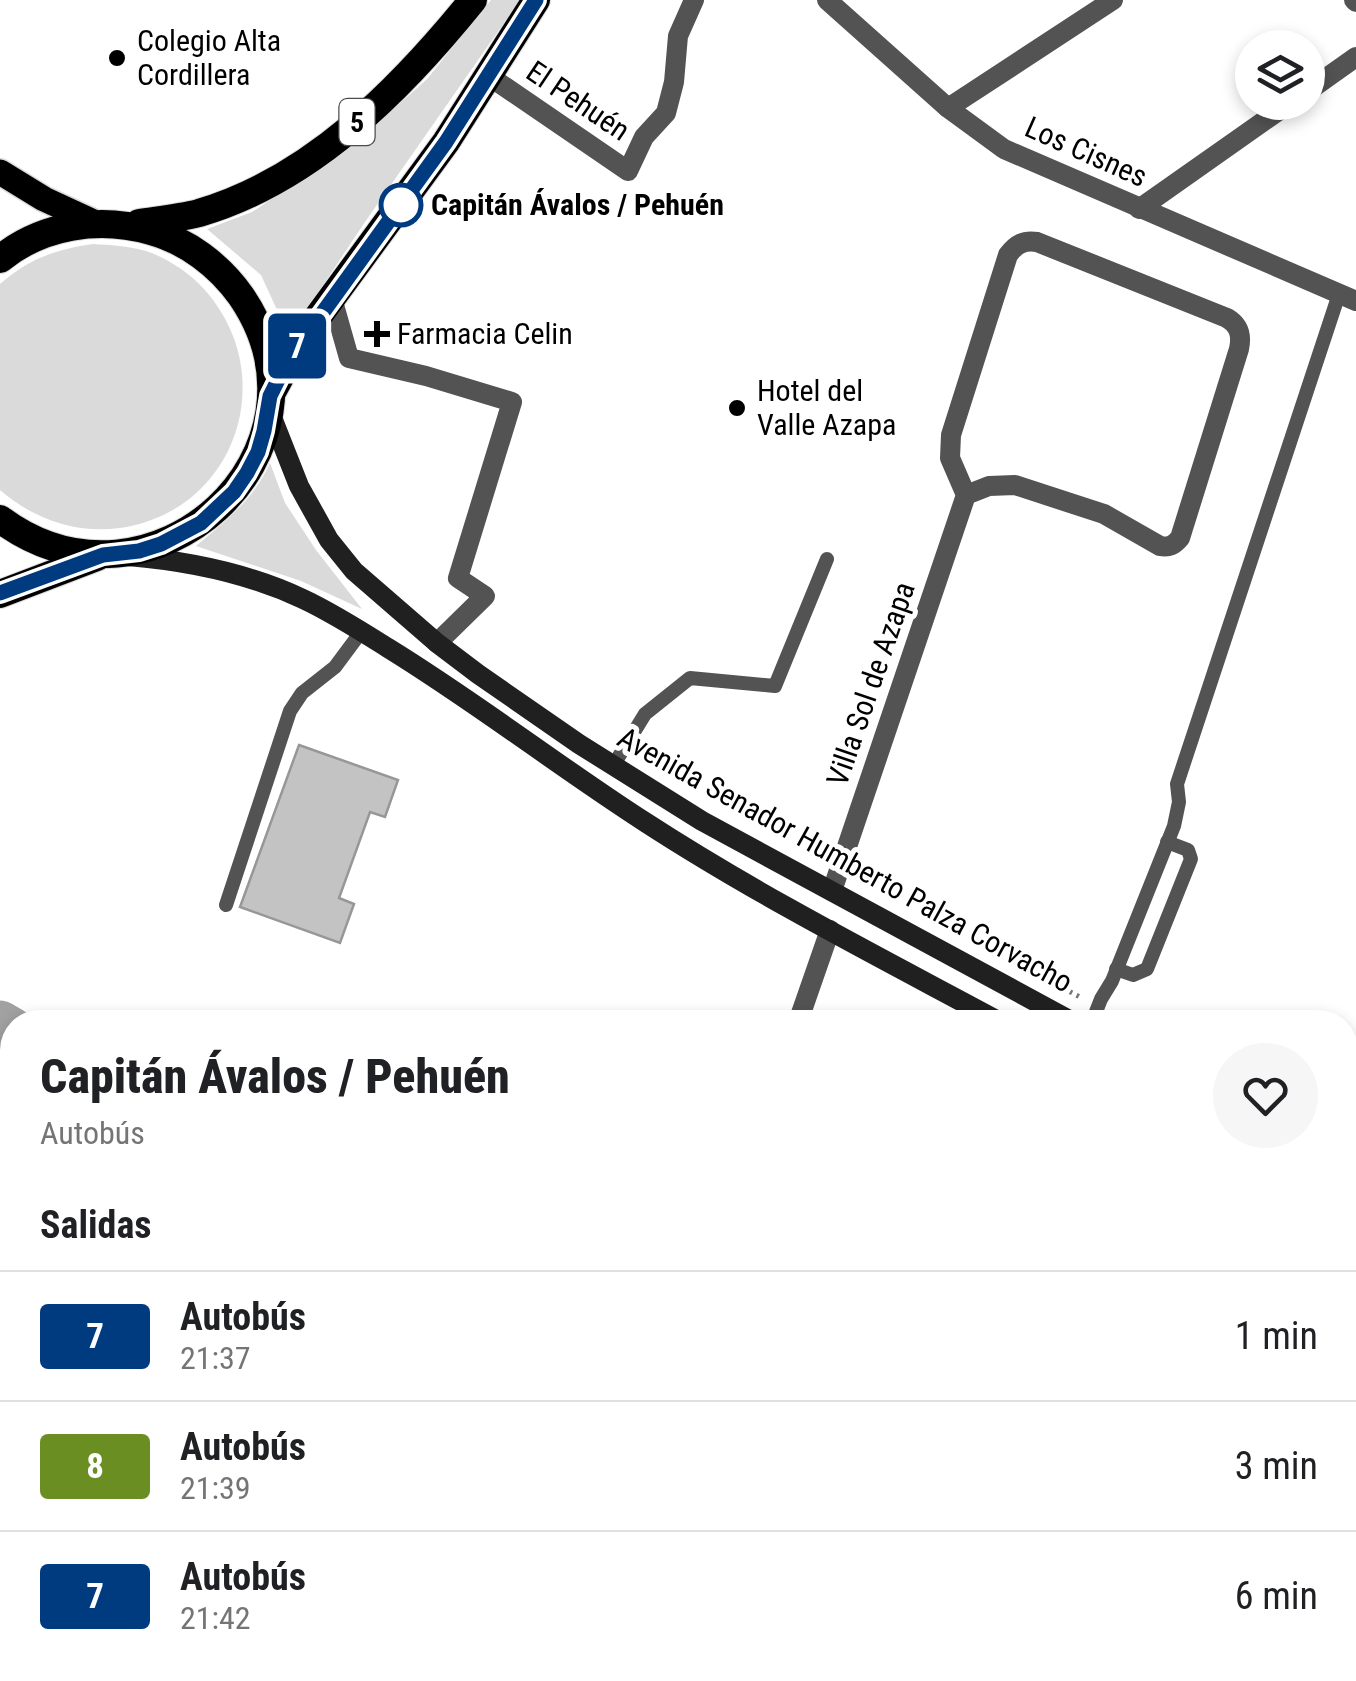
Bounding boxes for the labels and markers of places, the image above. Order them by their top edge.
place label: Colegio Alta Cordillera [137,23,281,92]
marker: Colegio Alta Cordillera [106,47,128,69]
marker: Capitán Ávalos / Pehuén [380,184,422,226]
place label: Capitán Ávalos / Pehuén [431,187,724,222]
place label: Farmacia Celin [397,316,573,351]
marker: Farmacia Celin [366,323,388,345]
place label: Hotel del Valle Azapa [757,373,896,442]
marker: Hotel del Valle Azapa [726,397,748,419]

